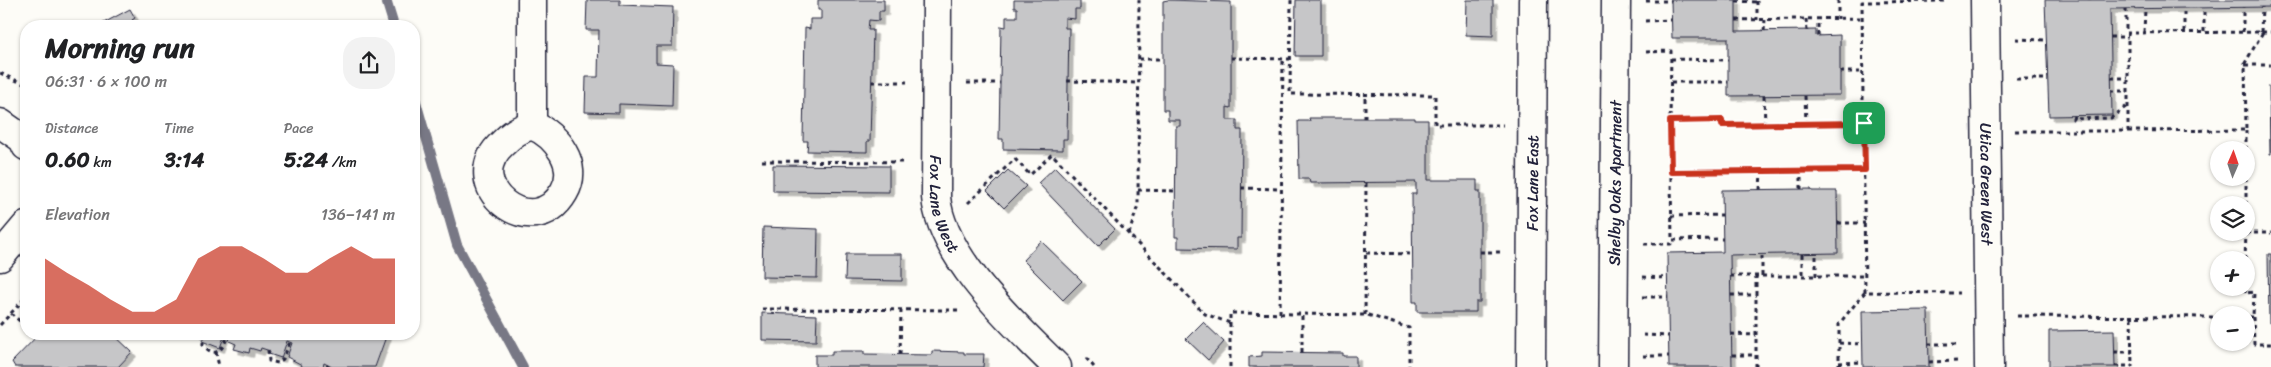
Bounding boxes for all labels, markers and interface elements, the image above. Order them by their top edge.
text: Morning run [45,23,195,72]
button: share [343,37,395,89]
text: 06:31 · 6 × 100 m [45,67,167,96]
street label: Shelby Oaks Apartment [1600,100,1630,266]
pin [1843,102,1885,144]
icon: arrive [1850,109,1878,137]
text: Distance [45,116,98,141]
text: Time [164,116,194,141]
text: Pace [284,116,313,141]
street label: Utica Green West [1971,123,2002,246]
street label: Fox Lane East [1518,135,1547,231]
text: 0.60 [45,141,90,179]
text: 3:14 [164,141,204,179]
text: 5:24 [284,141,328,179]
north arrow [2210,141,2255,186]
map controls [2210,141,2255,351]
text: km [90,150,112,175]
text: /km [328,150,357,175]
street label: Fox Lane West [921,155,968,258]
button: layers [2210,196,2255,241]
text: Elevation [45,200,110,229]
text: 136–141 m [321,200,395,229]
button: + [2210,251,2255,296]
button: − [2210,306,2255,351]

